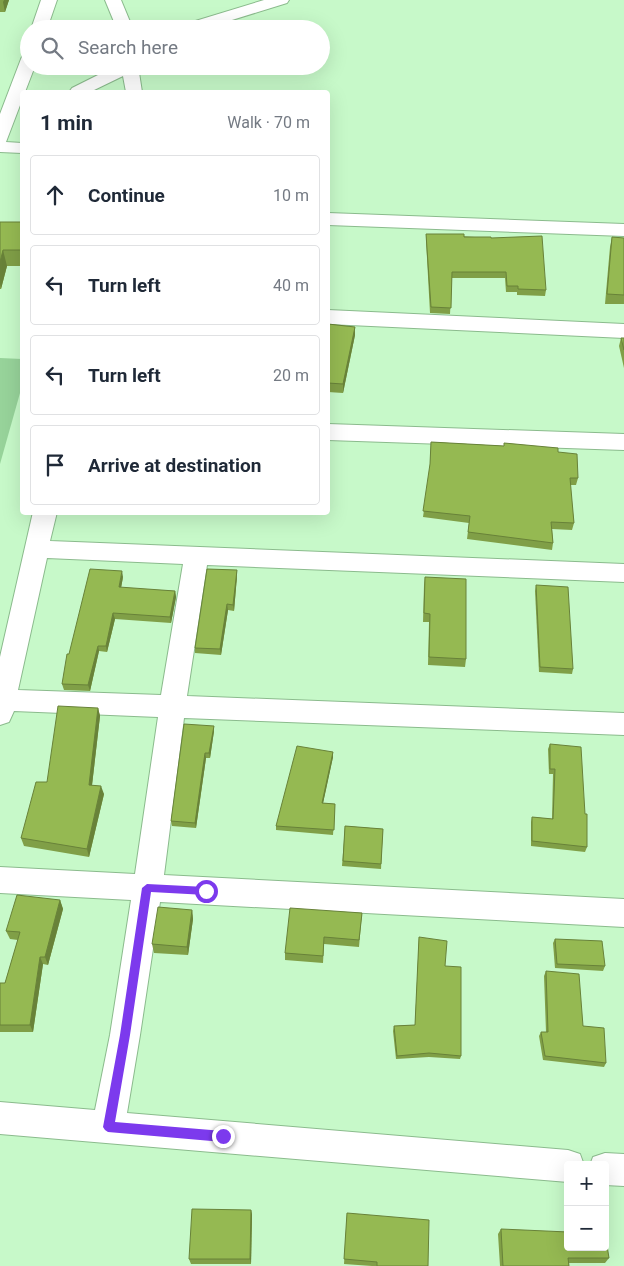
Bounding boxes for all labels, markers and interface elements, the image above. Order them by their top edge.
search box [20,20,330,75]
icon: search [38,34,66,62]
text: Search here [78,36,178,59]
text: 1 min [40,111,93,135]
text: Walk · 70 m [227,113,310,132]
icon: ahead [41,181,69,209]
text: Continue [88,184,165,207]
text: 10 m [273,186,309,205]
icon: left [41,271,69,299]
text: Turn left [88,274,161,297]
text: 40 m [273,276,309,295]
icon: left [41,361,69,389]
text: Turn left [88,364,161,387]
text: 20 m [273,366,309,385]
icon: arrive [41,451,69,479]
text: Arrive at destination [88,454,261,477]
route start [195,880,218,903]
route end [212,1125,235,1148]
map controls [564,1161,609,1251]
button: + [564,1161,609,1206]
button: − [564,1206,609,1251]

